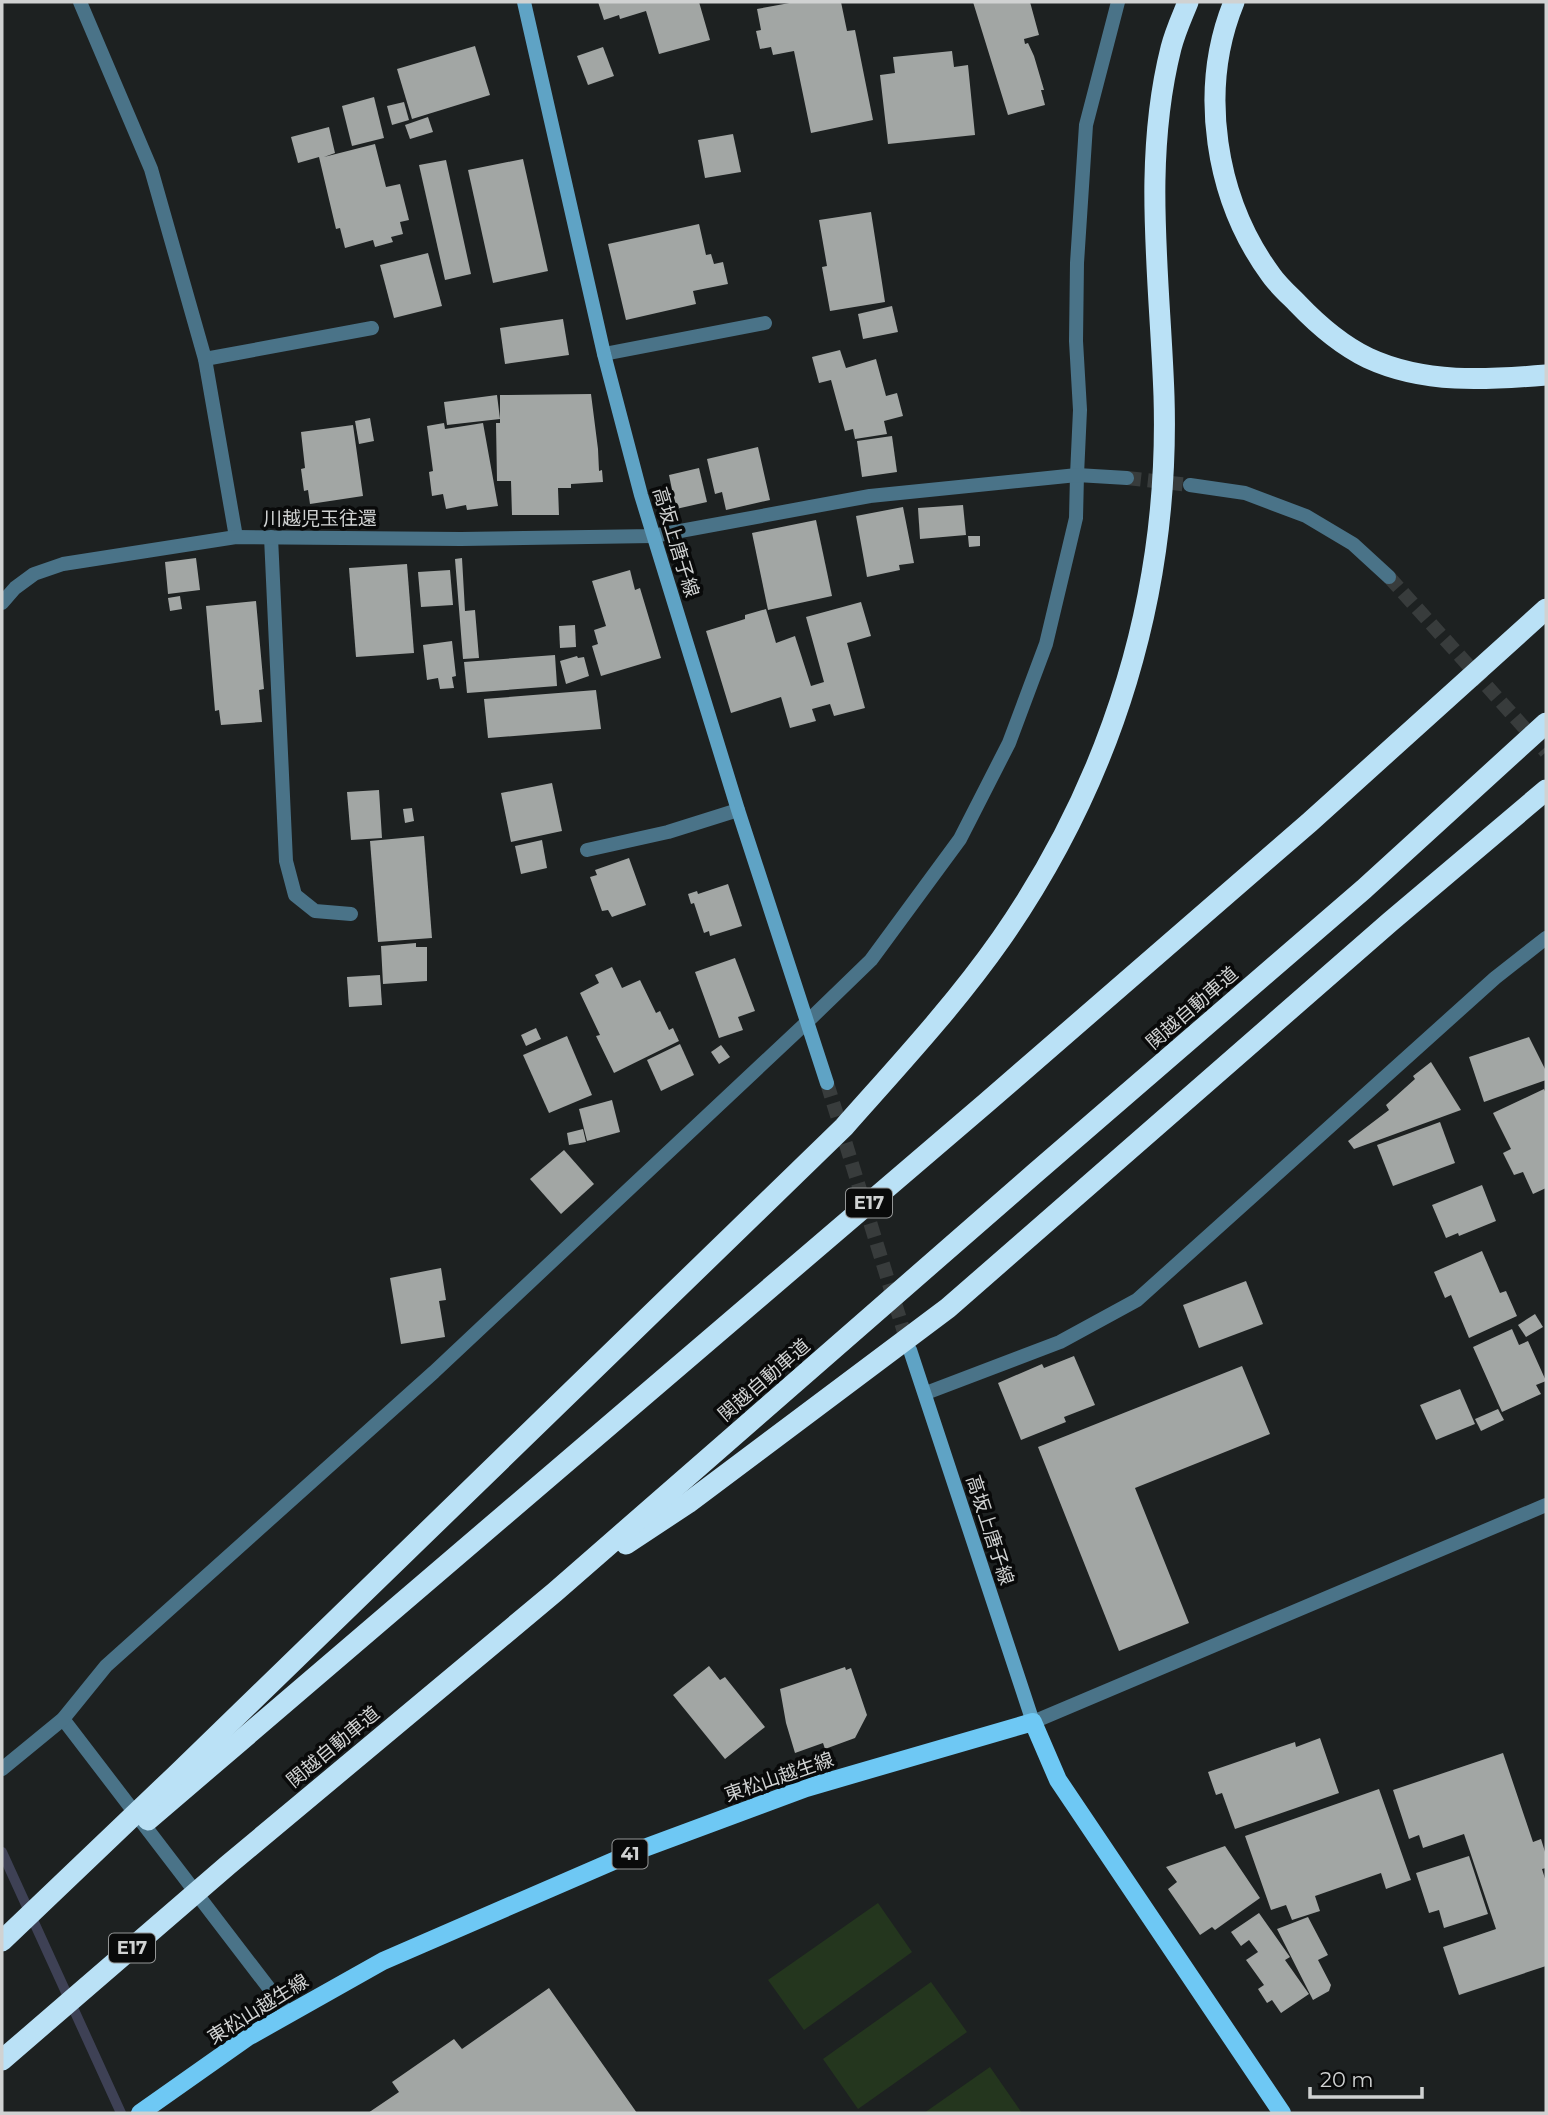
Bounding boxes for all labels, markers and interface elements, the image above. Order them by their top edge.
street label: 高坂上唐子線 [648,484,704,600]
street label: 川越児玉往還 [263,507,377,530]
street label: 関越自動車道 [1141,962,1243,1054]
road number: E17 [846,1188,892,1218]
street label: 関越自動車道 [713,1334,815,1426]
street label: 高坂上唐子線 [961,1472,1019,1588]
street label: 関越自動車道 [282,1702,384,1792]
street label: 東松山越生線 [721,1748,837,1806]
road number: 41 [612,1840,648,1868]
road number: E17 [109,1934,155,1962]
street label: 東松山越生線 [204,1969,312,2049]
scale bar [1310,2056,1422,2100]
text: 20 m [1320,2067,1374,2092]

